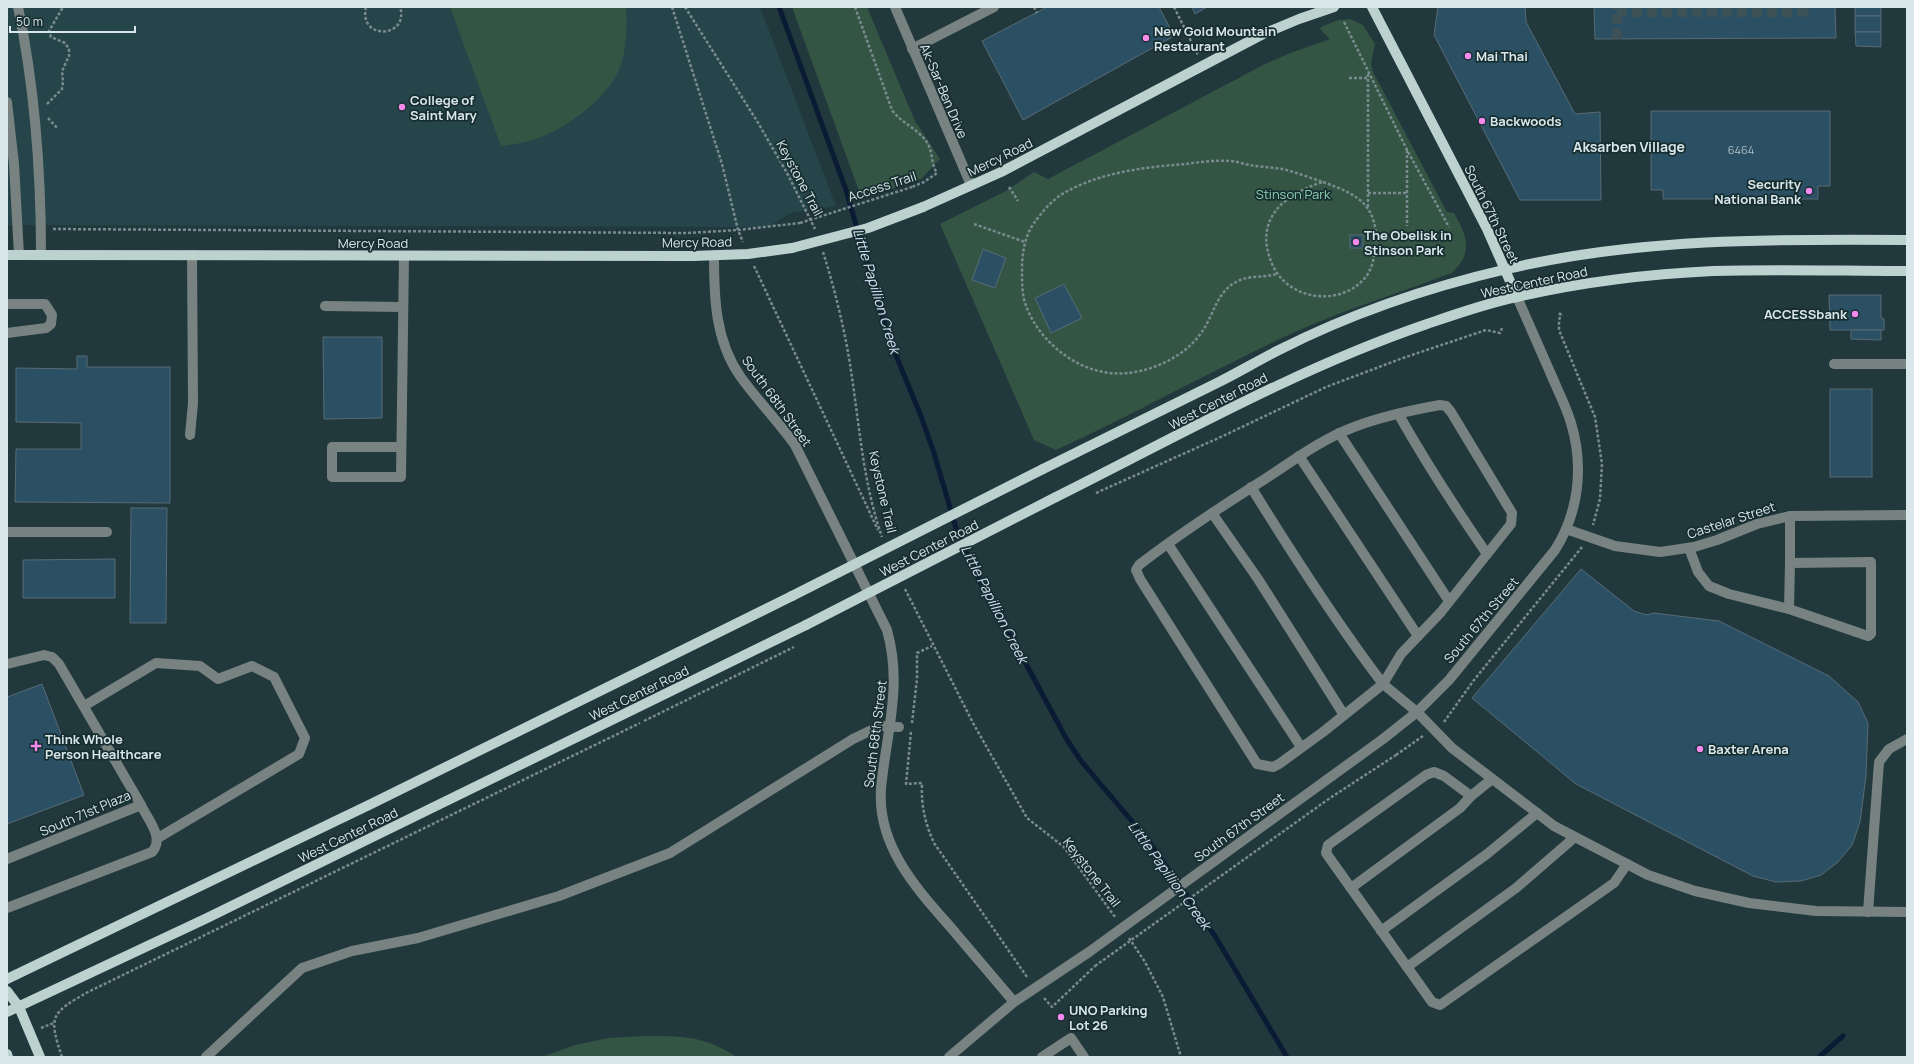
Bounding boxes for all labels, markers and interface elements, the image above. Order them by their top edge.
scale bar [10,8,135,34]
text: 50 m [16,13,43,30]
place label: New Gold Mountain Restaurant [1154,22,1276,55]
marker: New Gold Mountain Restaurant [1141,33,1151,43]
street label: Ak-Sar-Ben Drive [916,41,972,141]
place label: Mai Thai [1476,47,1528,65]
marker: Mai Thai [1463,51,1473,61]
place label: College of Saint Mary [410,91,478,124]
marker: College of Saint Mary [397,102,407,112]
place label: Backwoods [1490,112,1561,130]
marker: Backwoods [1477,116,1487,126]
street label: Mercy Road [964,134,1036,180]
street label: Keystone Trail [772,137,828,219]
district label: Aksarben Village [1573,137,1685,156]
house number: 6464 [1728,142,1754,157]
street label: South 67th Street [1460,162,1524,266]
street label: Access Trail [845,166,919,206]
place label: Security National Bank [1714,175,1802,208]
park label: Stinson Park [1256,185,1331,203]
marker: Security National Bank [1804,186,1814,196]
water label: Little Papillion Creek [849,226,906,358]
place label: The Obelisk in Stinson Park [1364,226,1452,259]
street label: Mercy Road [662,232,732,252]
street label: Mercy Road [338,234,408,252]
marker: The Obelisk in Stinson Park [1351,237,1361,247]
street label: West Center Road [1479,262,1589,302]
place label: ACCESSbank [1764,305,1848,323]
marker: ACCESSbank [1850,309,1860,319]
street label: South 68th Street [738,352,816,450]
street label: West Center Road [1165,368,1271,434]
street label: Keystone Trail [865,449,901,535]
street label: Castelar Street [1685,497,1777,543]
street label: West Center Road [876,515,982,581]
water label: Little Papillion Creek [957,542,1034,668]
street label: South 67th Street [1440,573,1522,667]
street label: West Center Road [586,661,692,725]
street label: South 68th Street [859,679,891,789]
place label: Think Whole Person Healthcare [45,730,162,763]
marker: Think Whole Person Healthcare [30,740,42,752]
place label: Baxter Arena [1708,740,1789,758]
marker: Baxter Arena [1695,744,1705,754]
street label: South 71st Plaza [37,786,133,840]
street label: South 67th Street [1190,788,1288,866]
street label: West Center Road [295,803,401,867]
water label: Little Papillion Creek [1124,817,1217,935]
street label: Keystone Trail [1059,833,1125,911]
place label: UNO Parking Lot 26 [1069,1001,1148,1034]
marker: UNO Parking Lot 26 [1056,1012,1066,1022]

